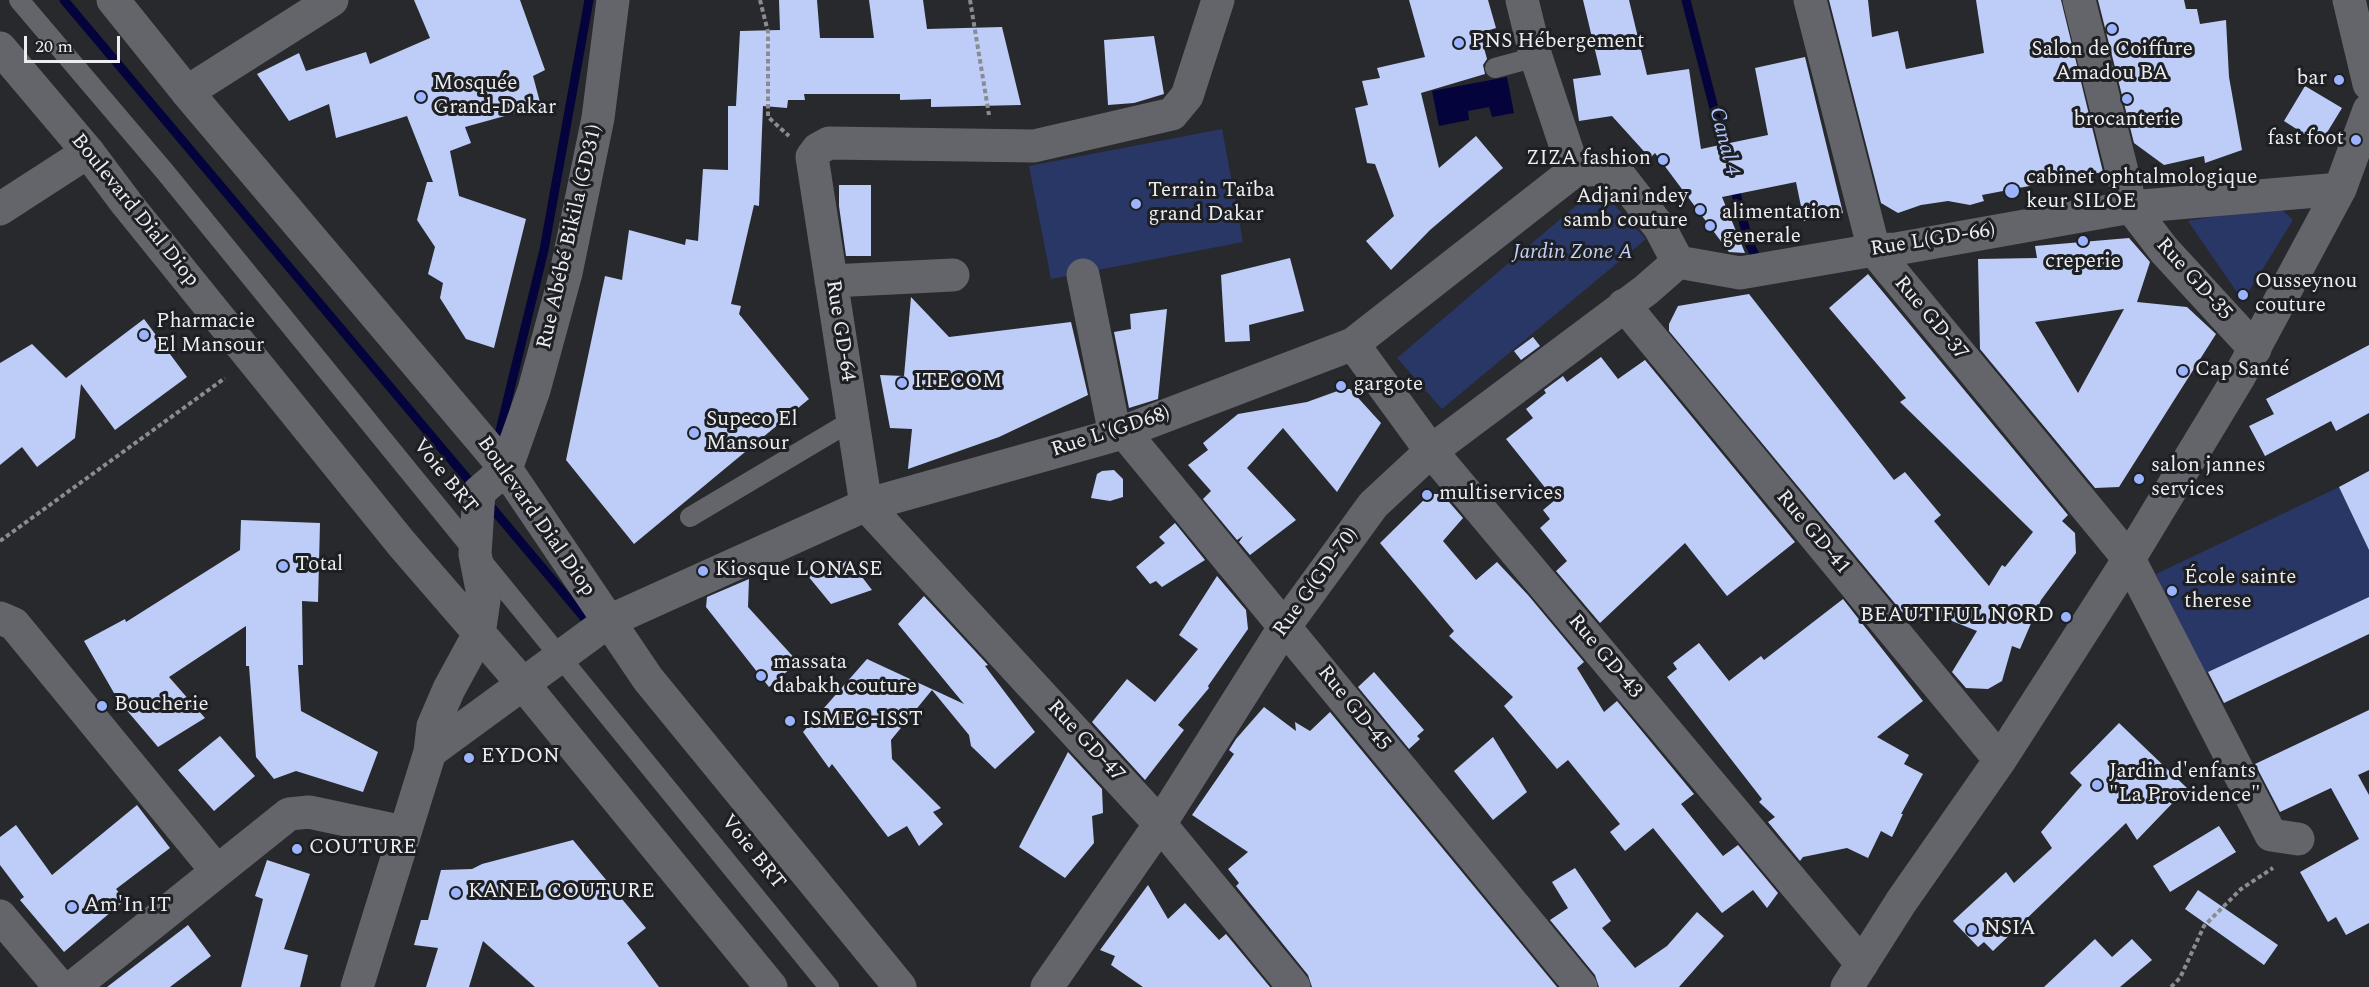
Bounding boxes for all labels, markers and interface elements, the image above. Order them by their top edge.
marker: Salon de Coiffure Amadou BA [2105,22,2119,36]
scale bar [27,24,123,62]
place label: PNS Hébergement [1471,30,1644,56]
text: 20 m [35,33,73,60]
marker: PNS Hébergement [1452,36,1466,50]
place label: Salon de Coiffure Amadou BA [2031,38,2193,88]
place label: bar [2297,67,2327,93]
place label: Mosquée Grand-Dakar [433,72,556,122]
marker: bar [2332,73,2346,87]
marker: Mosquée Grand-Dakar [414,90,428,104]
marker: brocanterie [2120,92,2134,106]
water label: Canal 4 [1702,105,1744,179]
place label: brocanterie [2074,108,2180,134]
street label: Rue Abébé Bikila (GD31) [533,122,609,352]
place label: fast foot [2268,127,2344,153]
street label: Boulevard Dial Diop [65,129,203,293]
marker: fast foot [2349,133,2363,147]
place label: ZIZA fashion [1526,147,1651,173]
marker: ZIZA fashion [1656,153,1670,167]
place label: cabinet ophtalmologique keur SILOE [2026,166,2257,216]
place label: Terrain Taïba grand Dakar [1148,179,1275,229]
marker: cabinet ophtalmologique keur SILOE [2003,182,2021,200]
place label: Adjani ndey samb couture [1563,185,1688,235]
marker: Terrain Taïba grand Dakar [1129,197,1143,211]
place label: alimentation generale [1722,201,1841,251]
marker: Adjani ndey samb couture [1693,203,1707,217]
marker: alimentation generale [1703,219,1717,233]
street label: Rue L(GD-66) [1869,219,1997,263]
marker: creperie [2076,234,2090,248]
street label: Rue GD-35 [2149,234,2237,326]
park label: Jardin Zone A [1513,241,1633,267]
place label: creperie [2045,250,2121,276]
place label: Ousseynou couture [2255,270,2357,320]
street label: Rue GD-37 [1887,272,1973,366]
street label: Rue GD-64 [819,278,859,384]
marker: Ousseynou couture [2236,288,2250,302]
place label: Pharmacie El Mansour [156,310,264,360]
marker: Pharmacie El Mansour [137,328,151,342]
place label: Cap Santé [2195,358,2289,384]
marker: Cap Santé [2176,364,2190,378]
place label: ITECOM [914,370,1002,396]
place label: gargote [1353,373,1423,399]
marker: ITECOM [895,376,909,390]
marker: gargote [1334,379,1348,393]
street label: Rue L'(GD68) [1048,402,1174,464]
place label: Supeco El Mansour [706,408,798,458]
marker: Supeco El Mansour [687,426,701,440]
street label: Boulevard Dial Diop [470,432,600,602]
street label: Voie BRT [406,434,482,520]
place label: salon jannes services [2151,454,2266,504]
marker: salon jannes services [2132,472,2146,486]
place label: multiservices [1439,482,1563,508]
street label: Rue GD-41 [1769,486,1855,580]
marker: multiservices [1420,488,1434,502]
street label: Rue G(GD-70) [1269,524,1365,642]
place label: Total [295,553,343,579]
place label: Kiosque LONASE [715,558,883,584]
marker: Total [276,559,290,573]
marker: Kiosque LONASE [696,564,710,578]
place label: École sainte therese [2184,566,2296,616]
marker: École sainte therese [2165,584,2179,598]
place label: BEAUTIFUL NORD [1860,604,2054,630]
street label: Rue GD-43 [1561,610,1647,704]
marker: BEAUTIFUL NORD [2059,610,2073,624]
place label: massata dabakh couture [773,651,917,701]
street label: Rue GD-45 [1311,661,1395,757]
marker: massata dabakh couture [754,669,768,683]
place label: Boucherie [114,693,209,719]
street label: Rue GD-47 [1041,696,1129,788]
marker: Boucherie [95,699,109,713]
place label: ISMEC-ISST [802,708,923,734]
marker: ISMEC-ISST [783,714,797,728]
place label: EYDON [481,745,560,771]
marker: EYDON [462,751,476,765]
place label: Jardin d'enfants "La Providence" [2109,760,2261,810]
marker: Jardin d'enfants "La Providence" [2090,778,2104,792]
street label: Voie BRT [714,810,790,896]
place label: COUTURE [309,836,417,862]
marker: COUTURE [290,842,304,856]
place label: KANEL COUTURE [468,880,655,906]
marker: KANEL COUTURE [449,886,463,900]
place label: Am'In IT [84,894,171,920]
marker: Am'In IT [65,900,79,914]
place label: NSIA [1984,917,2036,943]
marker: NSIA [1965,923,1979,937]

